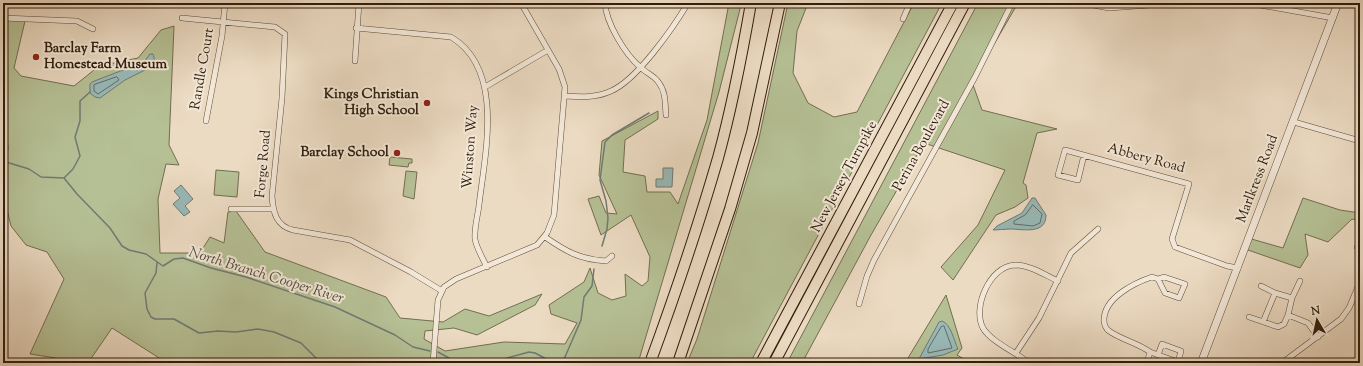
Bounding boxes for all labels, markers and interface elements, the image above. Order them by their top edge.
street label: Randle Court [186,26,220,111]
place label: Barclay Farm Homestead Museum [44,39,167,75]
marker: Barclay Farm Homestead Museum [31,52,41,62]
place label: Kings Christian High School [324,85,420,121]
street label: Perina Boulevard [888,96,956,196]
marker: Kings Christian High School [422,98,432,108]
street label: Winston Way [458,104,484,190]
street label: New Jersey Turnpike [807,118,883,236]
street label: Forge Road [251,129,277,199]
street label: Marlkress Road [1232,132,1284,226]
street label: Abbery Road [1105,139,1187,179]
place label: Barclay School [300,143,389,163]
marker: Barclay School [392,148,402,158]
water label: North Branch Cooper River [186,242,347,310]
north arrow [1297,300,1337,340]
text: N [1309,302,1321,320]

